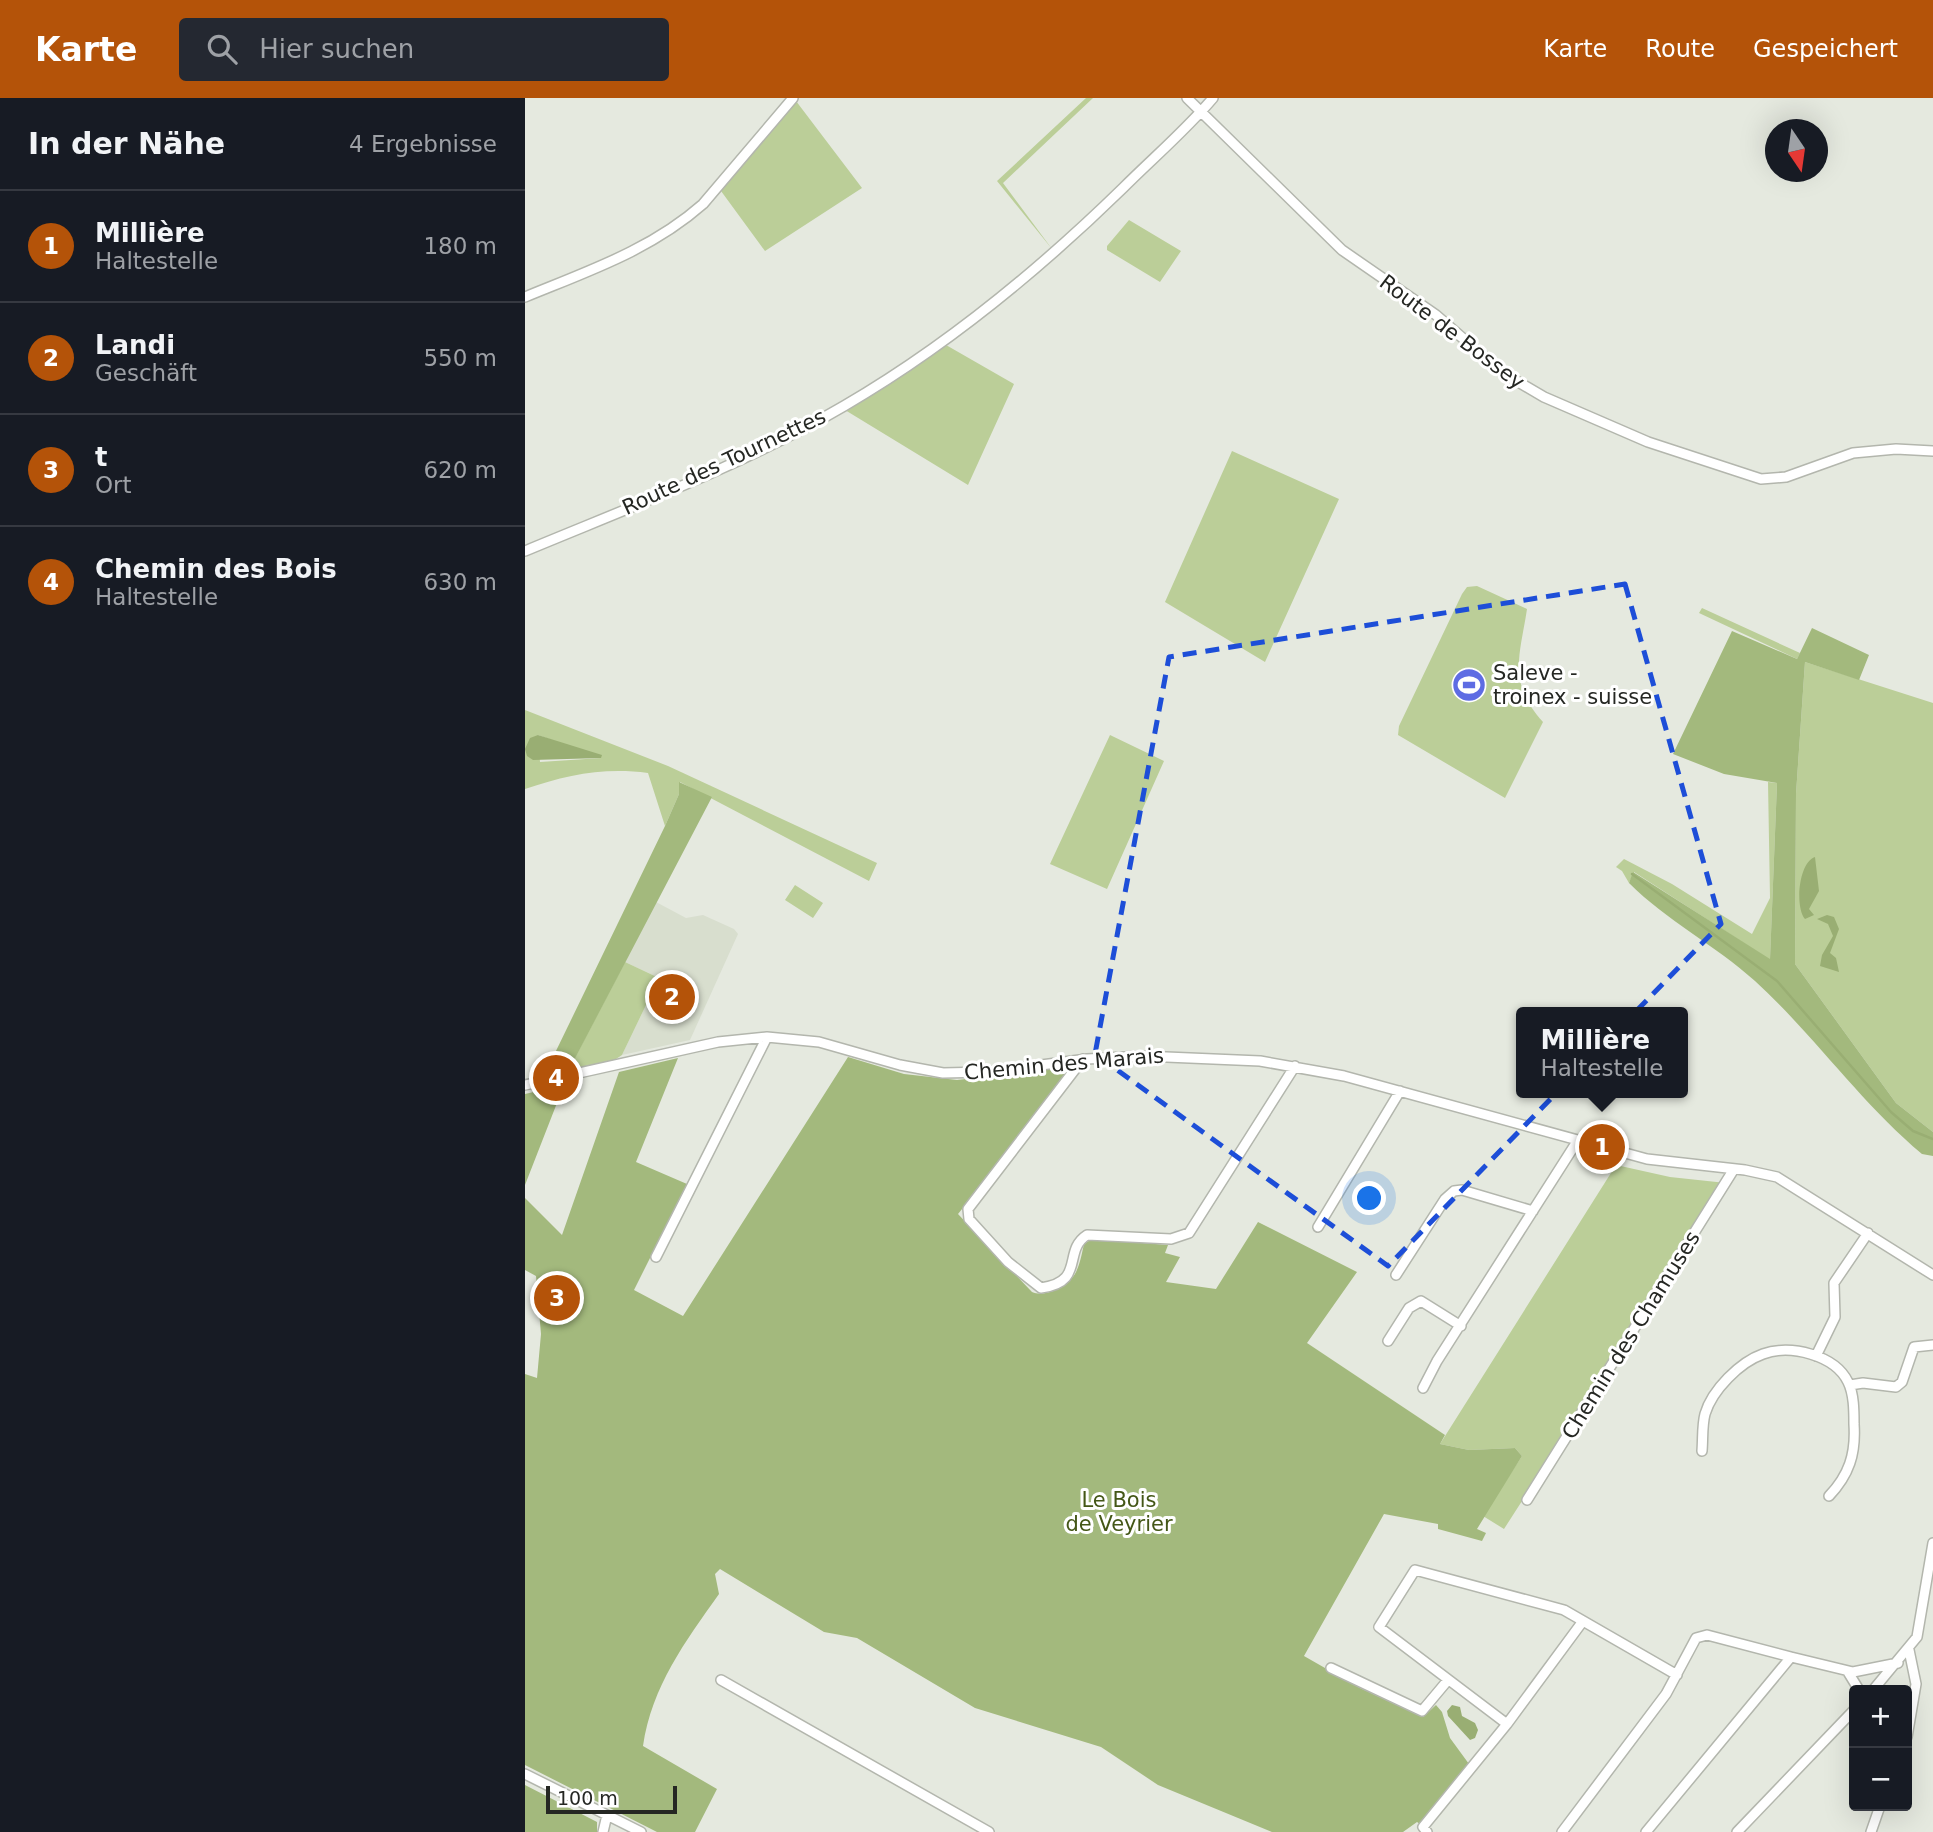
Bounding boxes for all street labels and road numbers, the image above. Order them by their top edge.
street label: Route de Bossey [1375,270,1529,394]
street label: Route des Tournettes [618,404,830,520]
street label: Chemin des Marais [963,1043,1165,1085]
street label: Chemin des Chamuses [1557,1227,1705,1443]

